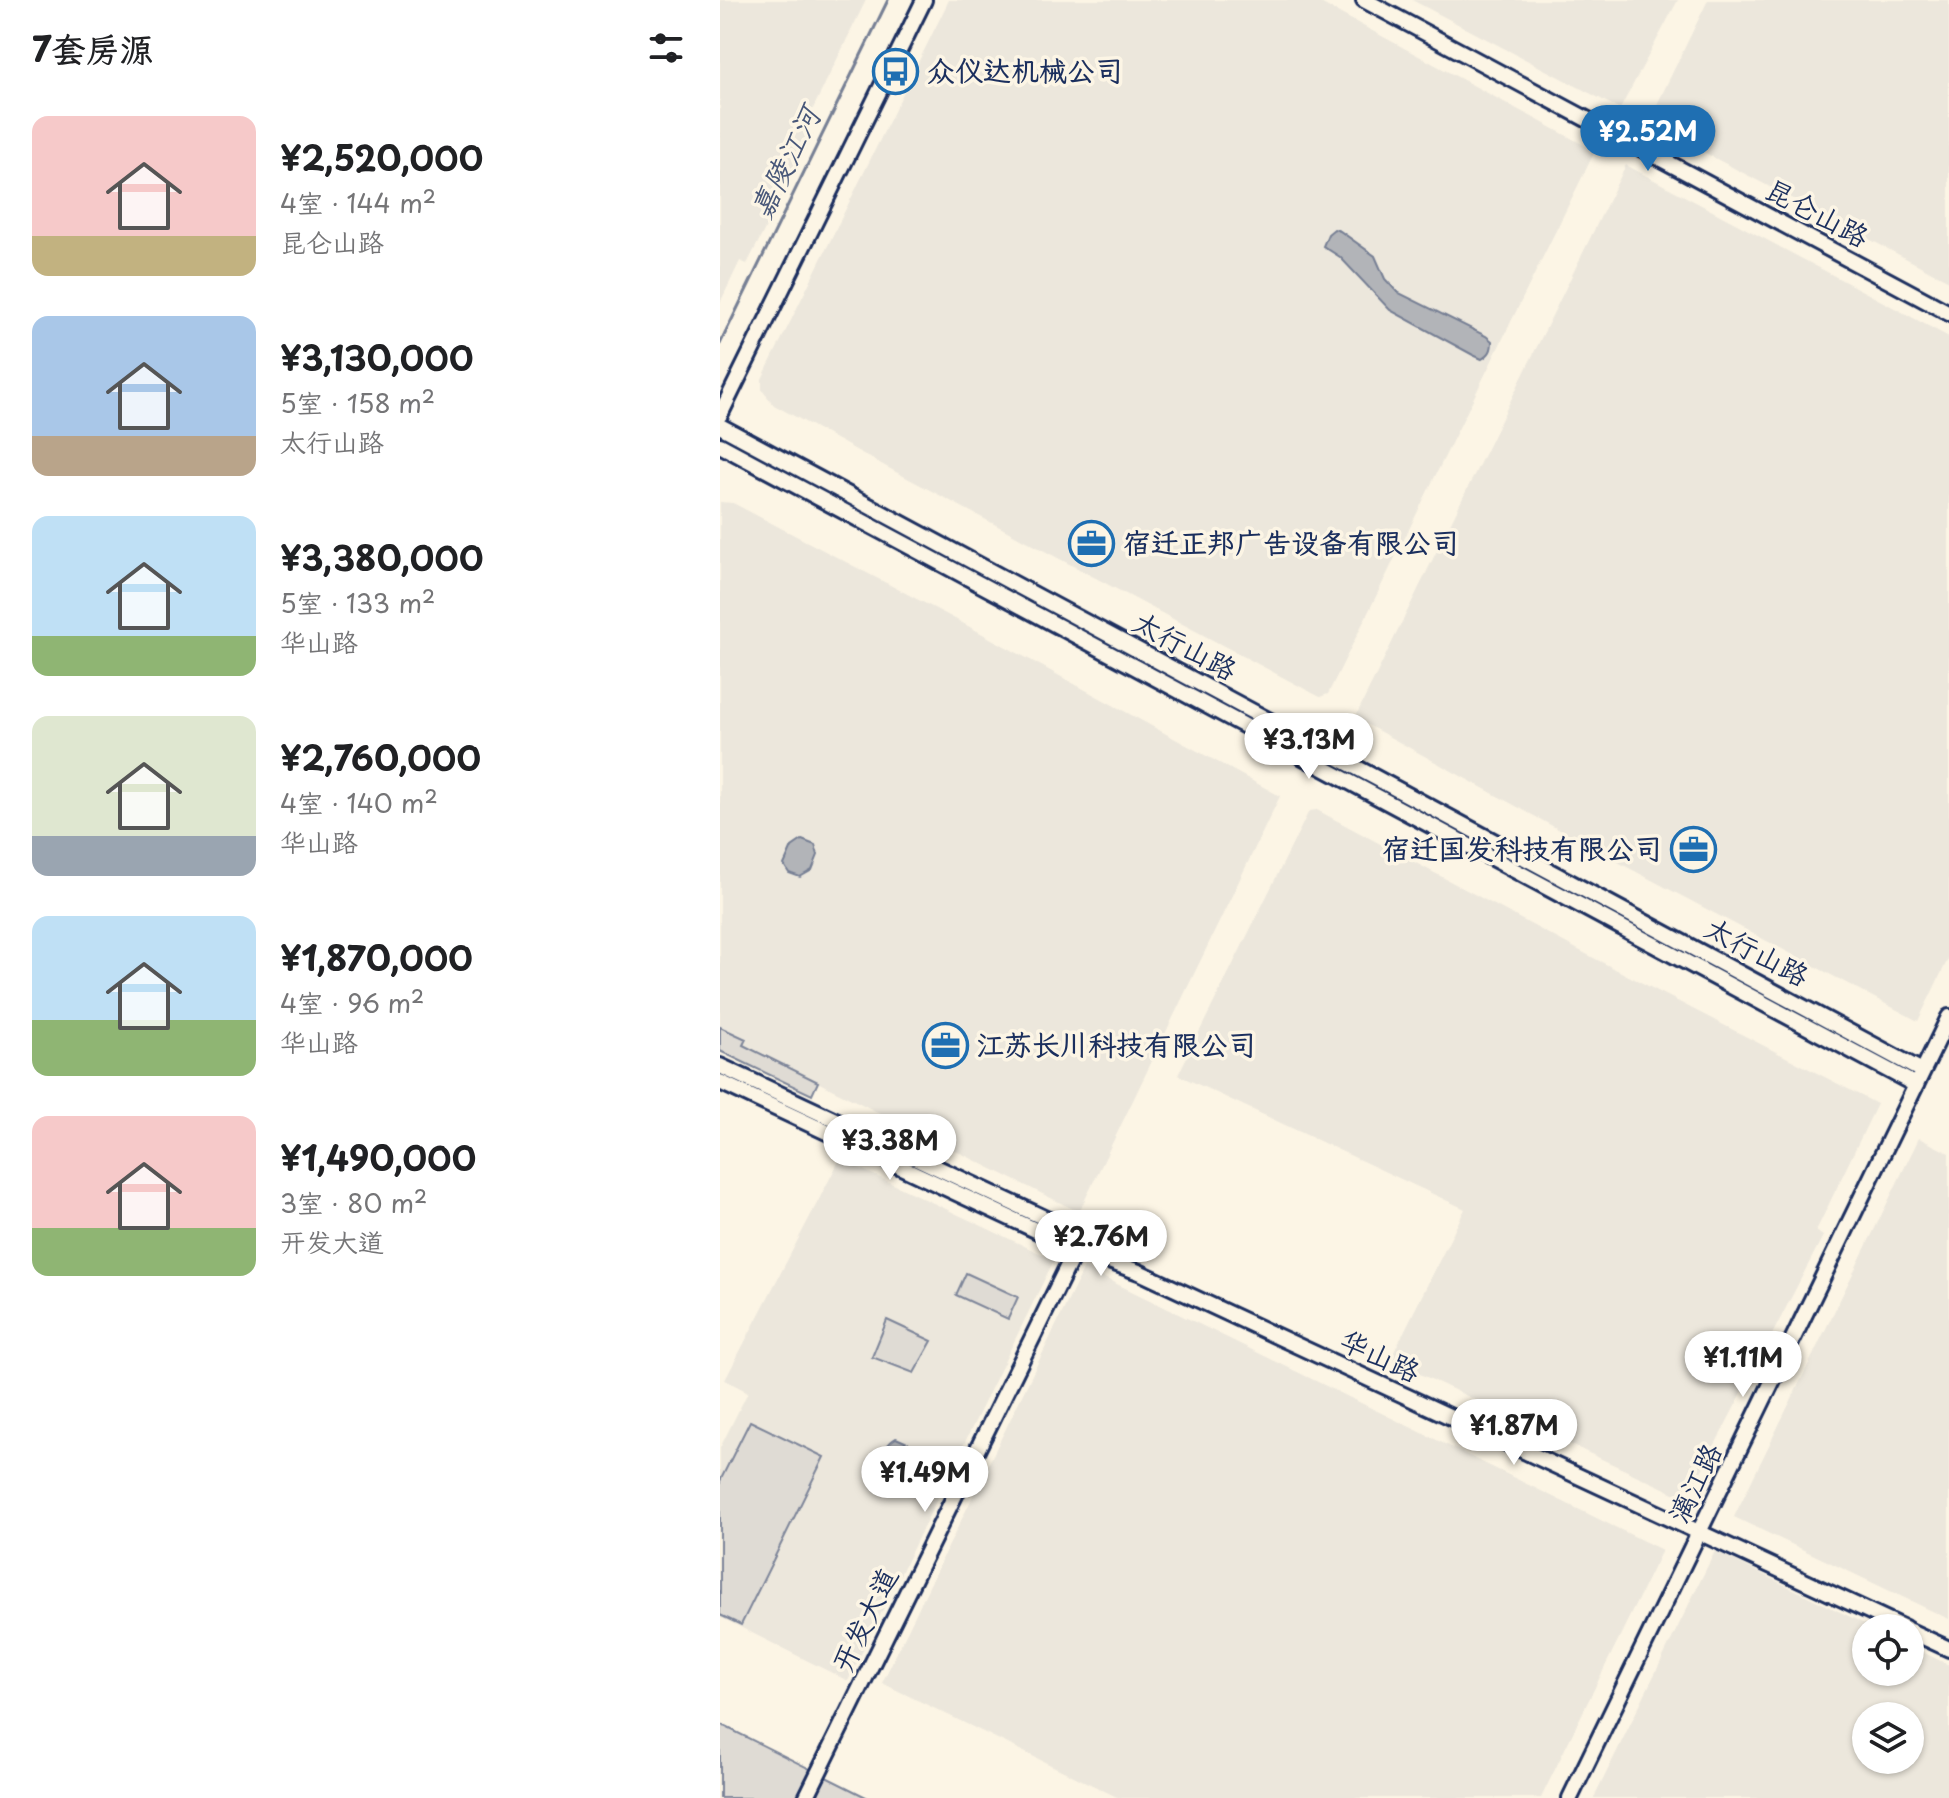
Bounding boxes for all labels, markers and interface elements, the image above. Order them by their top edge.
text: 7套房源 [32,22,154,74]
icon: filters [644,26,688,70]
bus stop icon: 众仪达机械公司 [872,47,920,95]
place label: 众仪达机械公司 [927,48,1123,91]
water label: 嘉陵江河 [737,94,832,226]
pin: ¥2.52M [1583,105,1713,173]
text: ¥2.52M [1598,111,1698,150]
text: ¥2,520,000 [280,131,483,183]
icon: home [96,148,192,244]
street label: 昆仑山路 [1758,166,1877,257]
text: 4室 · 144 m² [280,183,436,222]
text: 昆仑山路 [280,222,384,261]
text: ¥3,130,000 [280,331,474,383]
icon: home [96,348,192,444]
text: 5室 · 158 m² [280,383,435,422]
text: 太行山路 [280,422,384,461]
office icon: 宿迁正邦广告设备有限公司 [1068,519,1116,567]
place label: 宿迁正邦广告设备有限公司 [1123,520,1459,563]
text: ¥3,380,000 [280,531,483,583]
icon: home [96,548,192,644]
text: 5室 · 133 m² [280,583,435,622]
street label: 太行山路 [1126,599,1245,690]
text: 华山路 [280,622,358,661]
pin: ¥3.13M [1244,713,1374,781]
text: ¥3.13M [1262,719,1356,758]
text: ¥2,760,000 [280,731,481,783]
icon: home [96,748,192,844]
text: 4室 · 140 m² [280,783,438,822]
text: 华山路 [280,822,358,861]
office icon: 宿迁国发科技有限公司 [1669,825,1717,873]
place label: 宿迁国发科技有限公司 [1382,826,1662,869]
street label: 太行山路 [1698,905,1817,996]
text: ¥1,870,000 [280,931,473,983]
icon: home [96,948,192,1044]
text: 4室 · 96 m² [280,983,424,1022]
office icon: 江苏长川科技有限公司 [921,1021,969,1069]
text: 华山路 [280,1022,358,1061]
place label: 江苏长川科技有限公司 [976,1022,1256,1065]
pin: ¥3.38M [825,1114,955,1182]
text: ¥3.38M [841,1120,939,1159]
text: ¥1,490,000 [280,1131,476,1183]
icon: home [96,1148,192,1244]
text: 3室 · 80 m² [280,1183,427,1222]
pin: ¥2.76M [1036,1210,1166,1278]
text: ¥2.76M [1053,1216,1149,1255]
text: 开发大道 [280,1222,384,1261]
street label: 华山路 [1333,1317,1428,1392]
pin: ¥1.11M [1678,1331,1808,1399]
text: ¥1.11M [1703,1337,1783,1376]
pin: ¥1.87M [1449,1399,1579,1467]
text: ¥1.87M [1469,1405,1559,1444]
street label: 漓江路 [1656,1435,1731,1530]
pin: ¥1.49M [860,1446,990,1514]
text: ¥1.49M [879,1452,971,1491]
street label: 开发大道 [820,1560,908,1679]
map controls [1852,1614,1924,1774]
button: locate [1852,1614,1924,1686]
button: layers [1852,1702,1924,1774]

